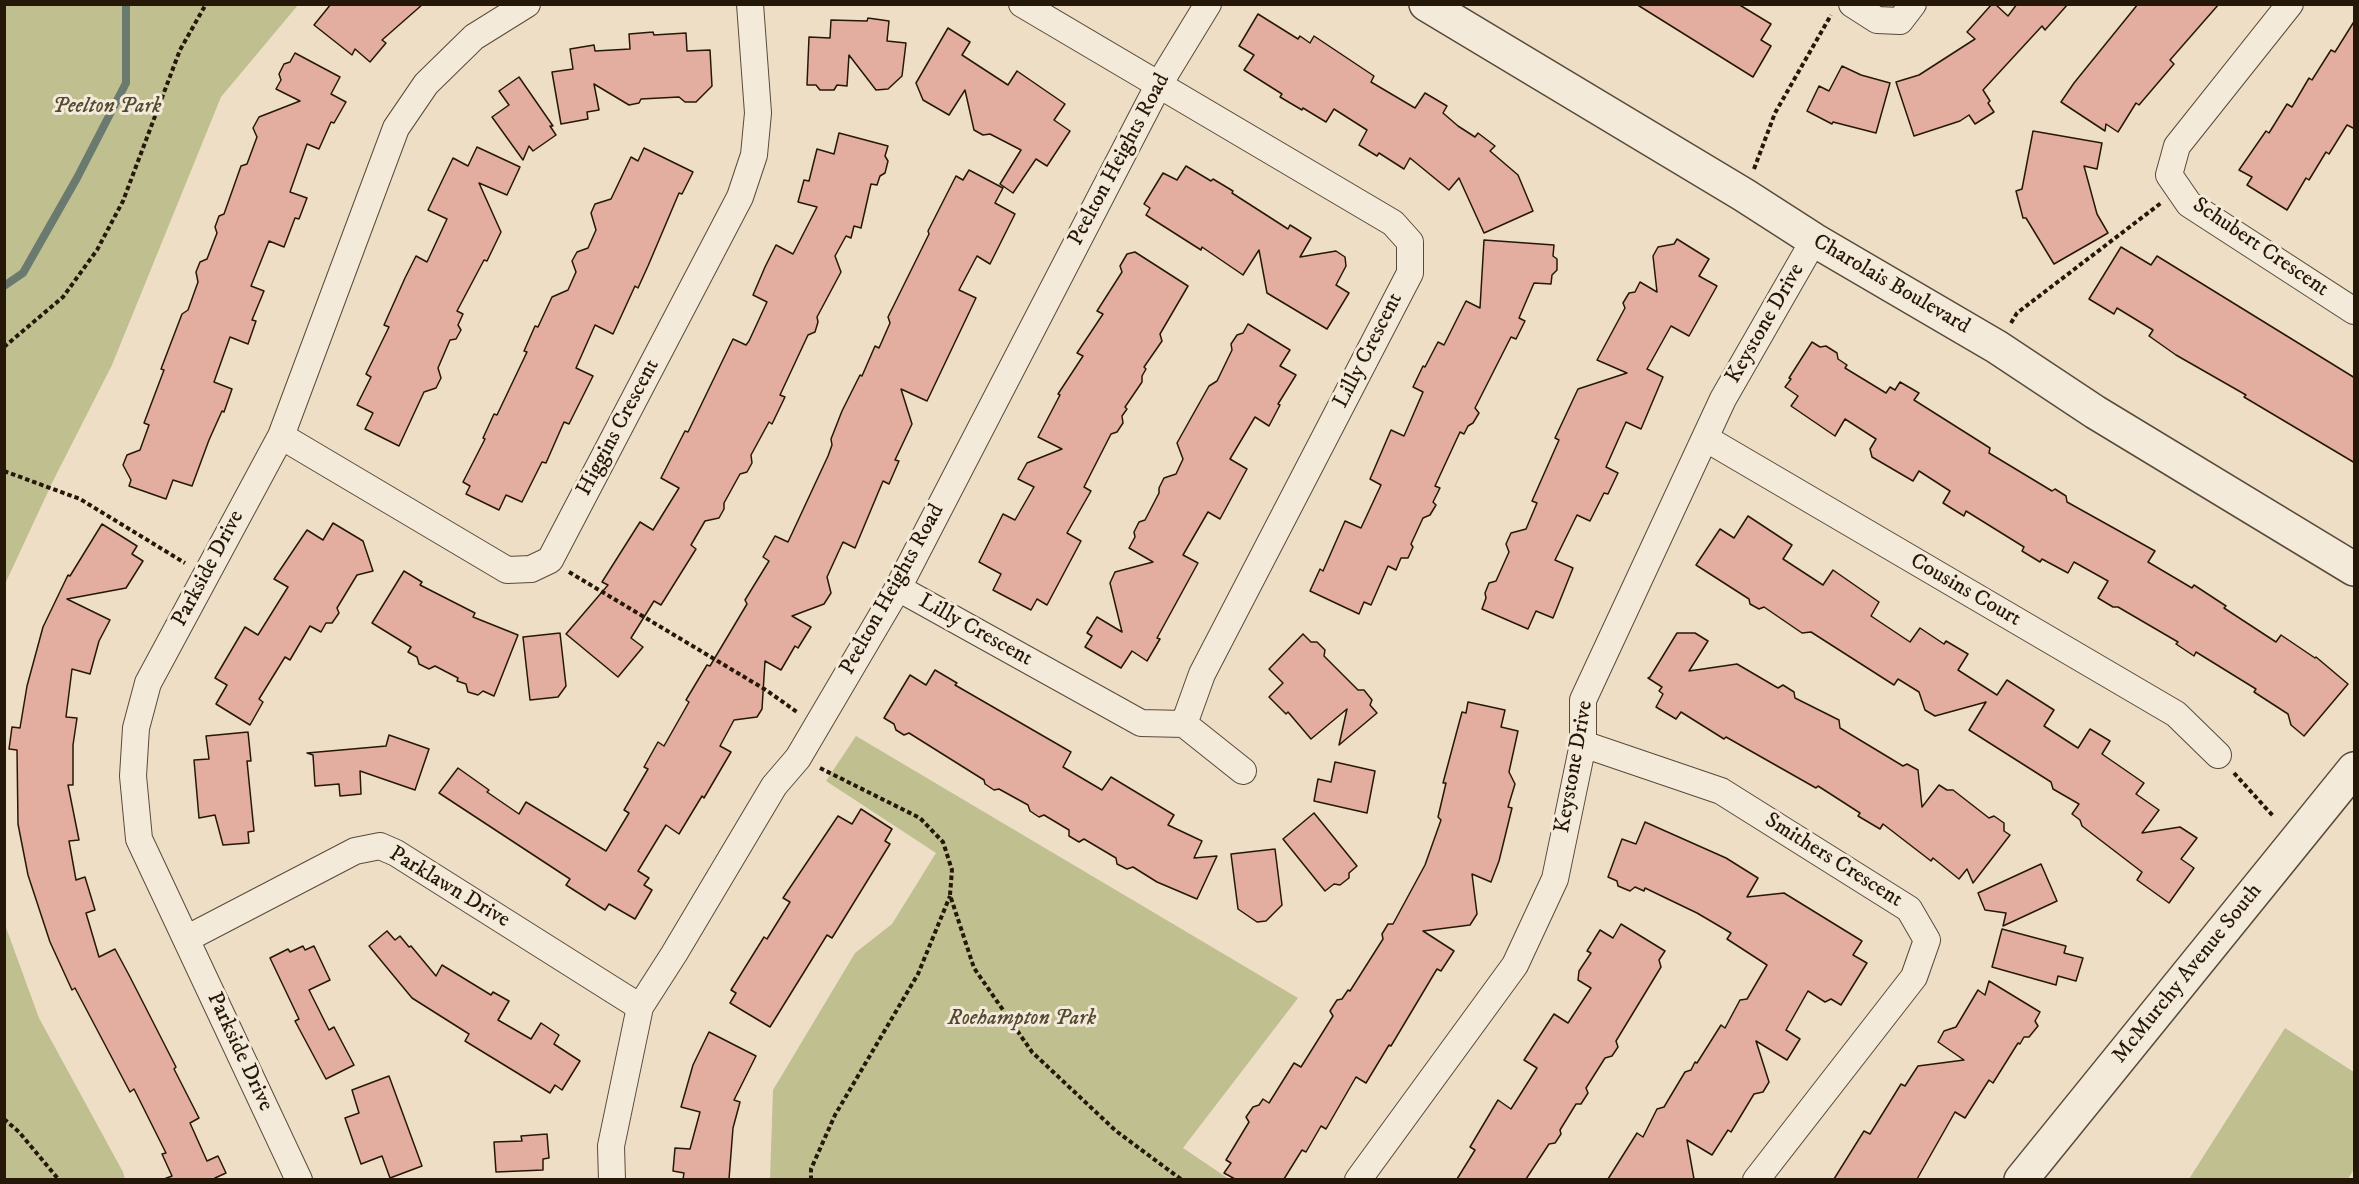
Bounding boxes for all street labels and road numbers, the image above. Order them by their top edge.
street label: Peelton Heights Road [1064,70,1176,250]
street label: Schubert Crescent [2187,193,2333,303]
street label: Charolais Boulevard [1808,229,1974,341]
street label: Keystone Drive [1721,259,1811,389]
street label: Lilly Crescent [1329,289,1409,413]
street label: Higgins Crescent [572,355,666,501]
street label: Peelton Heights Road [835,500,951,680]
street label: Parkside Drive [167,506,251,632]
street label: Cousins Court [1905,549,2025,633]
street label: Lilly Crescent [914,589,1036,673]
street label: Keystone Drive [1550,699,1600,835]
street label: Smithers Crescent [1759,808,1907,914]
street label: Parklawn Drive [384,842,514,934]
street label: McMurchy Avenue South [2107,879,2269,1069]
street label: Parkside Drive [200,988,278,1116]

